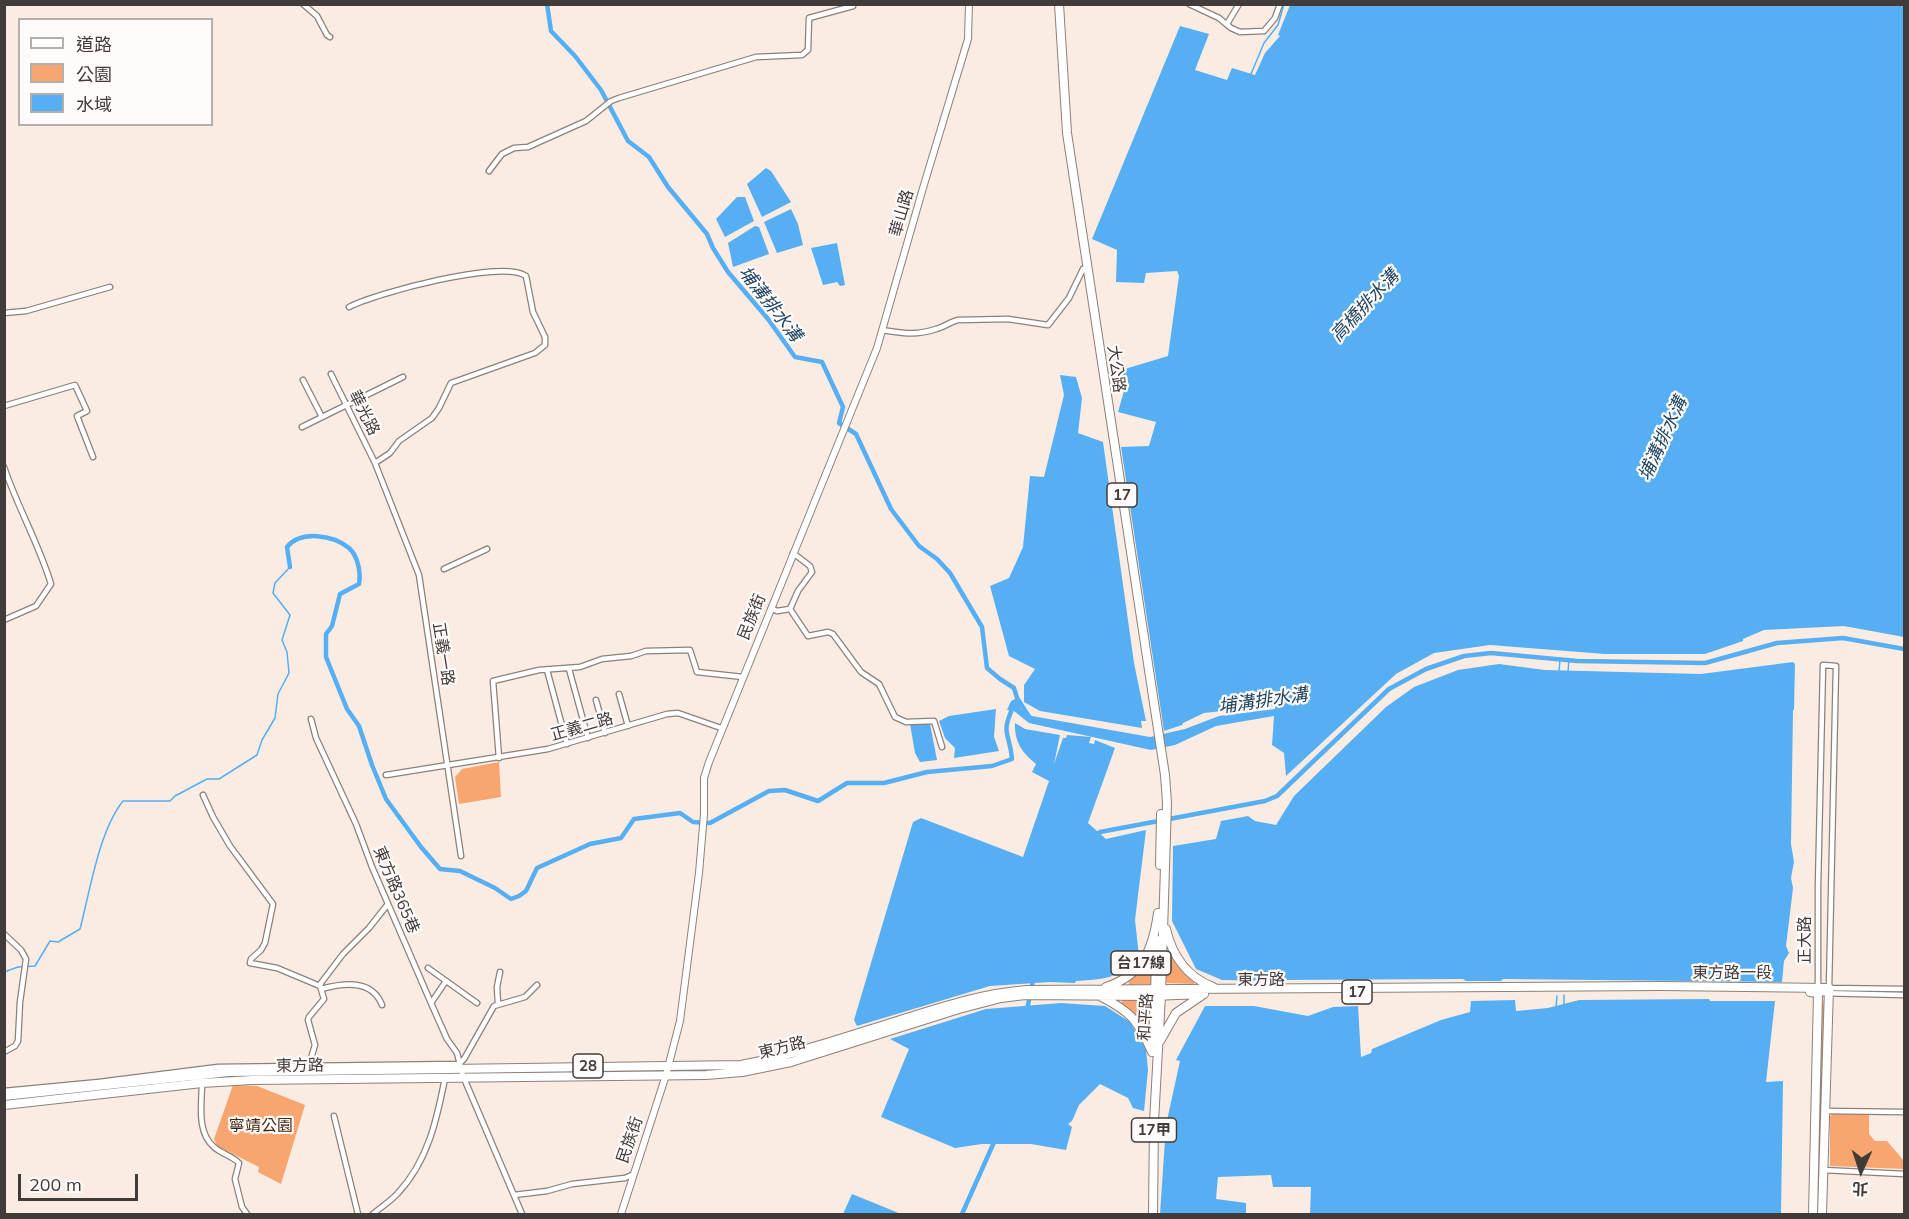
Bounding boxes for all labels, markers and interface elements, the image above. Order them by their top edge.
legend [18,18,213,126]
text: 道路 [76,33,112,56]
text: 公園 [76,63,112,86]
text: 水域 [76,93,112,116]
street label: 華山路 [886,187,918,239]
water label: 埔溝排水溝 [734,262,806,346]
water label: 高橋排水溝 [1326,266,1404,346]
street label: 大公路 [1103,344,1129,394]
street label: 華光路 [345,387,383,439]
water label: 埔溝排水溝 [1634,394,1692,484]
road number: 17 [1107,483,1137,507]
street label: 民族街 [734,591,770,643]
street label: 正義一路 [429,621,457,687]
water label: 埔溝排水溝 [1217,684,1309,718]
street label: 正義二路 [549,709,615,745]
street label: 東方路365巷 [369,844,423,936]
street label: 正大路 [1795,916,1815,964]
road number: 台17線 [1111,951,1171,975]
street label: 東方路一段 [1692,963,1772,983]
street label: 東方路 [1237,970,1285,990]
road number: 17 [1342,980,1372,1004]
street label: 和平路 [1135,992,1157,1042]
street label: 東方路 [756,1033,808,1063]
road number: 28 [573,1054,603,1078]
street label: 東方路 [276,1056,324,1076]
street label: 民族街 [613,1114,647,1166]
park label: 寧靖公園 [229,1116,293,1136]
road number: 17甲 [1132,1118,1176,1142]
north arrow [1831,1141,1891,1201]
scale bar [21,1162,141,1200]
text: 200 m [29,1173,82,1196]
text: 北 [1852,1179,1869,1199]

